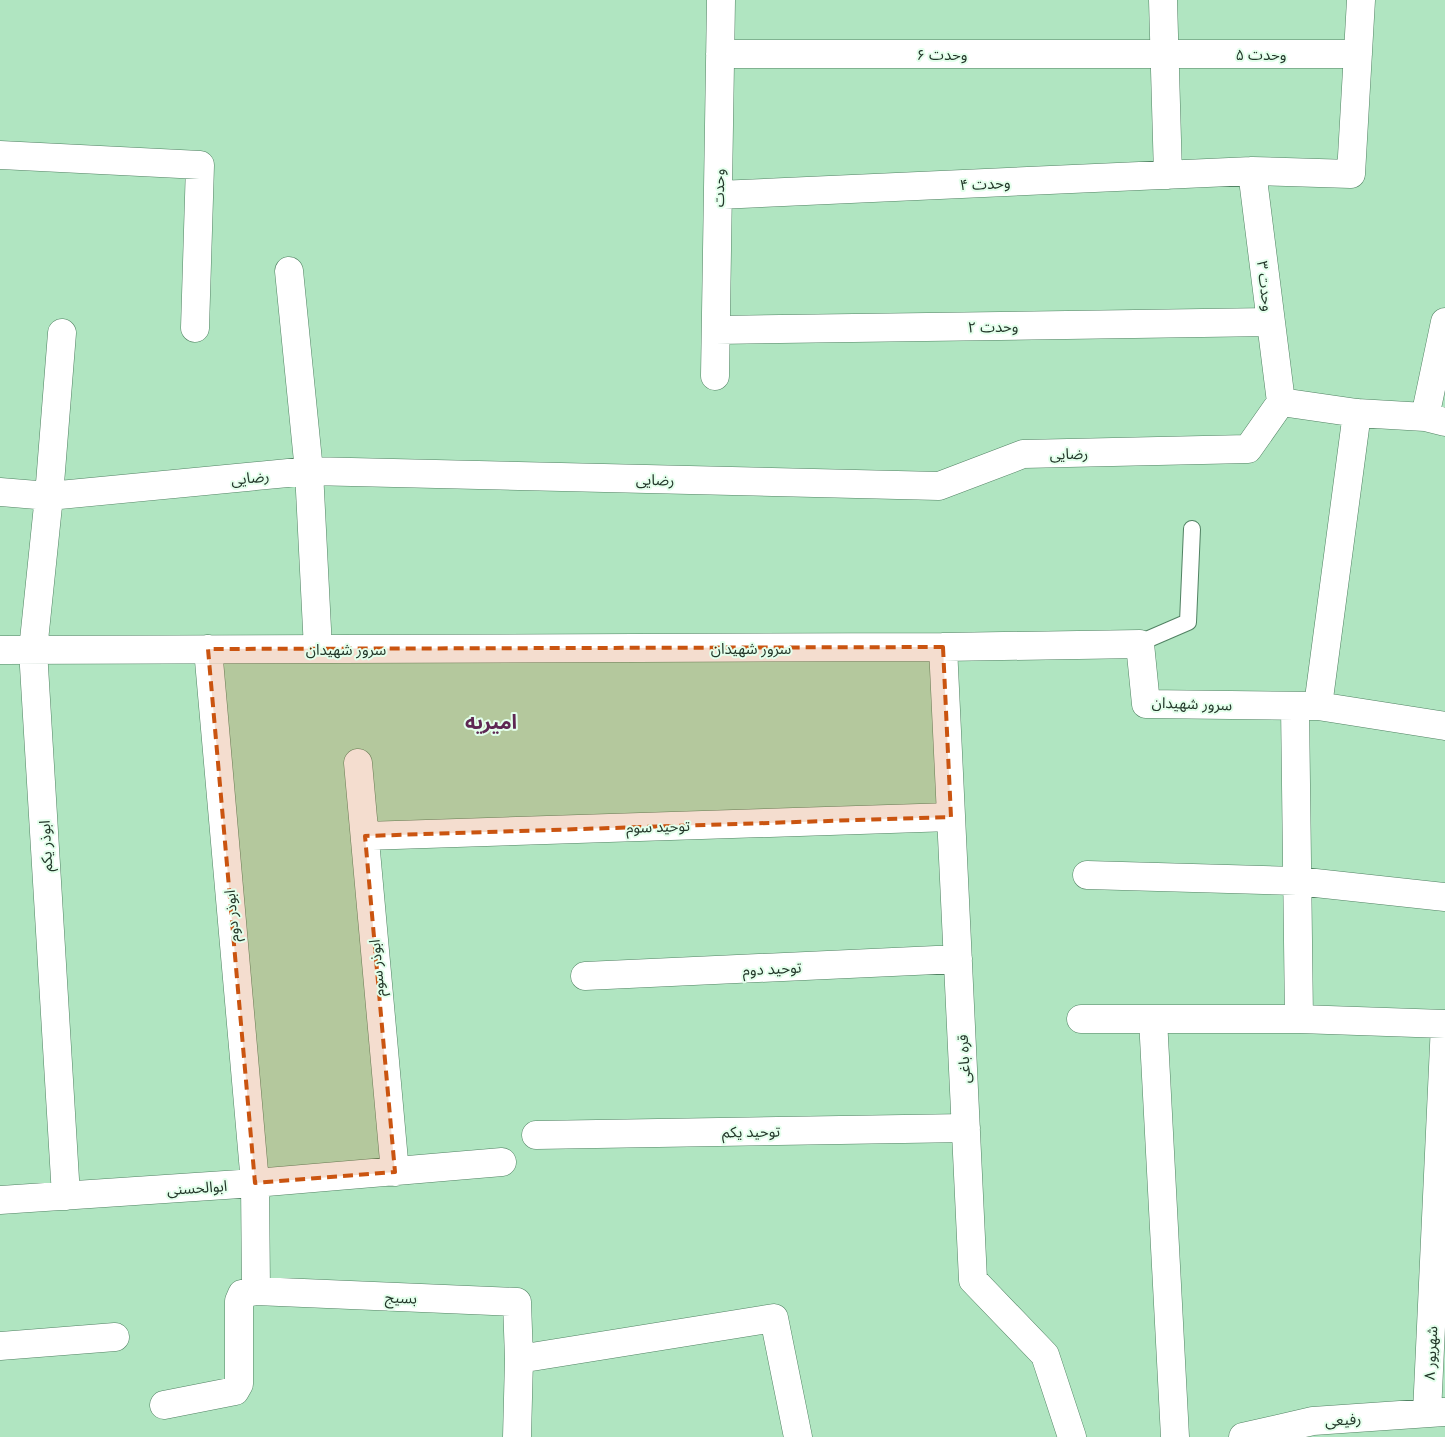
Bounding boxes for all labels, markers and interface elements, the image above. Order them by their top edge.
street label: وحدت ۶ [917,44,967,64]
street label: وحدت ۵ [1236,44,1286,64]
street label: وحدت [708,169,728,207]
street label: وحدت ۴ [959,172,1011,194]
street label: وحدت ۳ [1253,260,1279,312]
street label: وحدت ۲ [967,316,1019,336]
street label: رضایی [1050,443,1088,463]
street label: رضایی [230,465,270,489]
street label: رضایی [636,469,674,489]
street label: سرور شهیدان [711,638,792,658]
street label: سرور شهیدان [306,639,387,659]
street label: سرور شهیدان [1151,692,1233,714]
district label: امیریه [465,708,517,735]
street label: توحید سوم [626,815,690,839]
street label: ابوذر یکم [34,820,58,872]
street label: ابوذر دوم [219,889,245,943]
street label: ابوذر سوم [364,938,390,997]
street label: توحید دوم [742,956,802,982]
street label: قره باغی [952,1034,974,1084]
street label: توحید یکم [722,1120,780,1144]
street label: ابوالحسنی [166,1175,228,1199]
street label: بسیج [384,1286,417,1311]
street label: ۸ شهریور [1419,1325,1441,1381]
street label: رفیعی [1324,1408,1362,1430]

